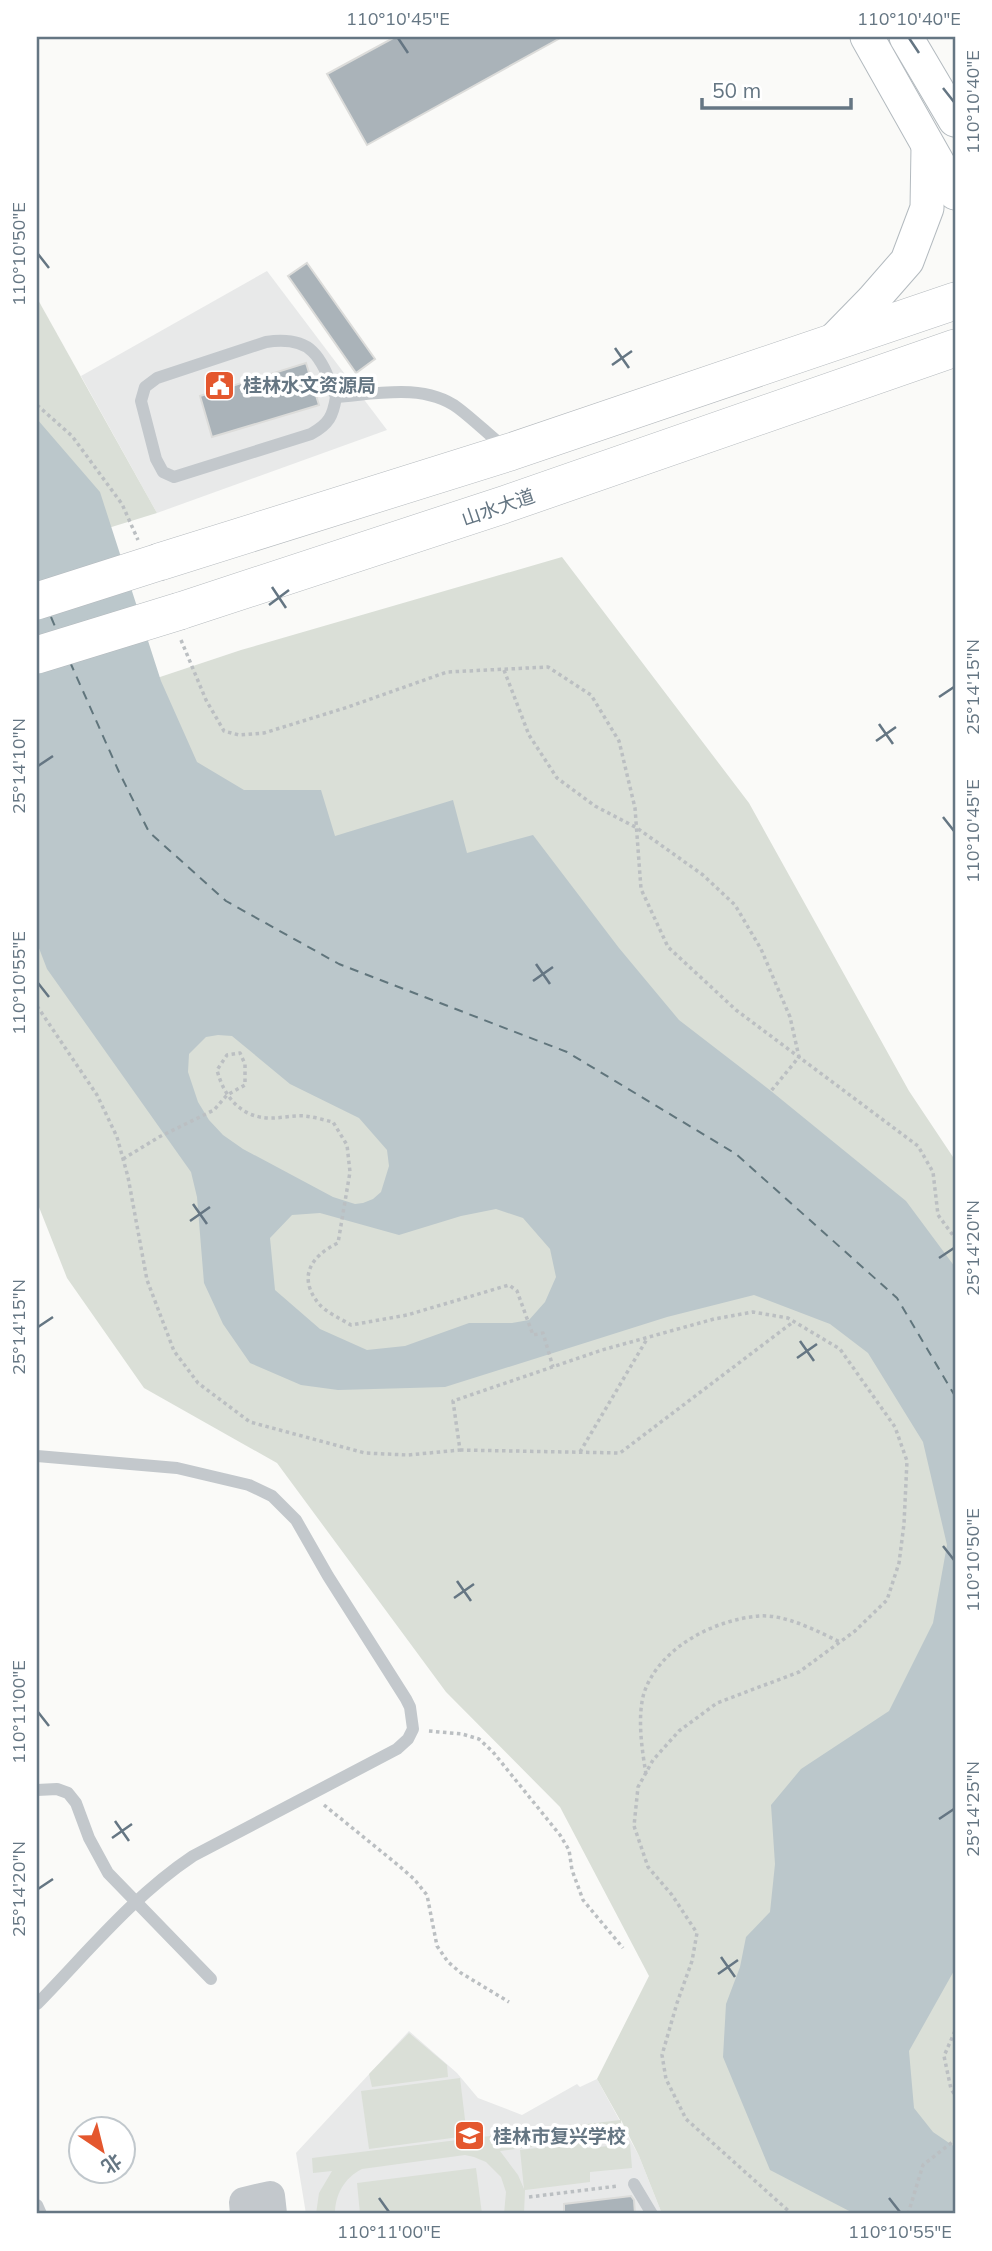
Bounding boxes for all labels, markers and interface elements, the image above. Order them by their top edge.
text: 110°10'45"E [346,7,450,30]
text: 110°10'40"E [857,7,961,30]
text: 110°10'40"E [961,50,984,154]
scale bar [702,66,850,110]
text: 50 m [712,77,761,103]
text: 110°10'50"E [7,202,30,306]
public building icon: 桂林水文资源局 [203,368,237,402]
place label: 桂林水文资源局 [243,373,376,397]
street label: 山水大道 [458,483,538,531]
text: 25°14'15"N [961,639,984,735]
text: 25°14'10"N [7,718,30,814]
text: 110°10'45"E [961,779,984,883]
text: 110°10'55"E [7,931,30,1035]
text: 25°14'20"N [961,1200,984,1296]
text: 25°14'15"N [7,1279,30,1375]
text: 110°10'50"E [961,1508,984,1612]
text: 110°11'00"E [7,1660,30,1764]
text: 25°14'25"N [961,1761,984,1857]
text: 25°14'20"N [7,1841,30,1937]
north arrow [66,2114,136,2184]
school or university icon: 桂林市复兴学校 [453,2119,487,2153]
place label: 桂林市复兴学校 [493,2124,626,2148]
text: 北 [97,2149,126,2179]
text: 110°11'00"E [337,2220,441,2243]
text: 110°10'55"E [848,2220,952,2243]

